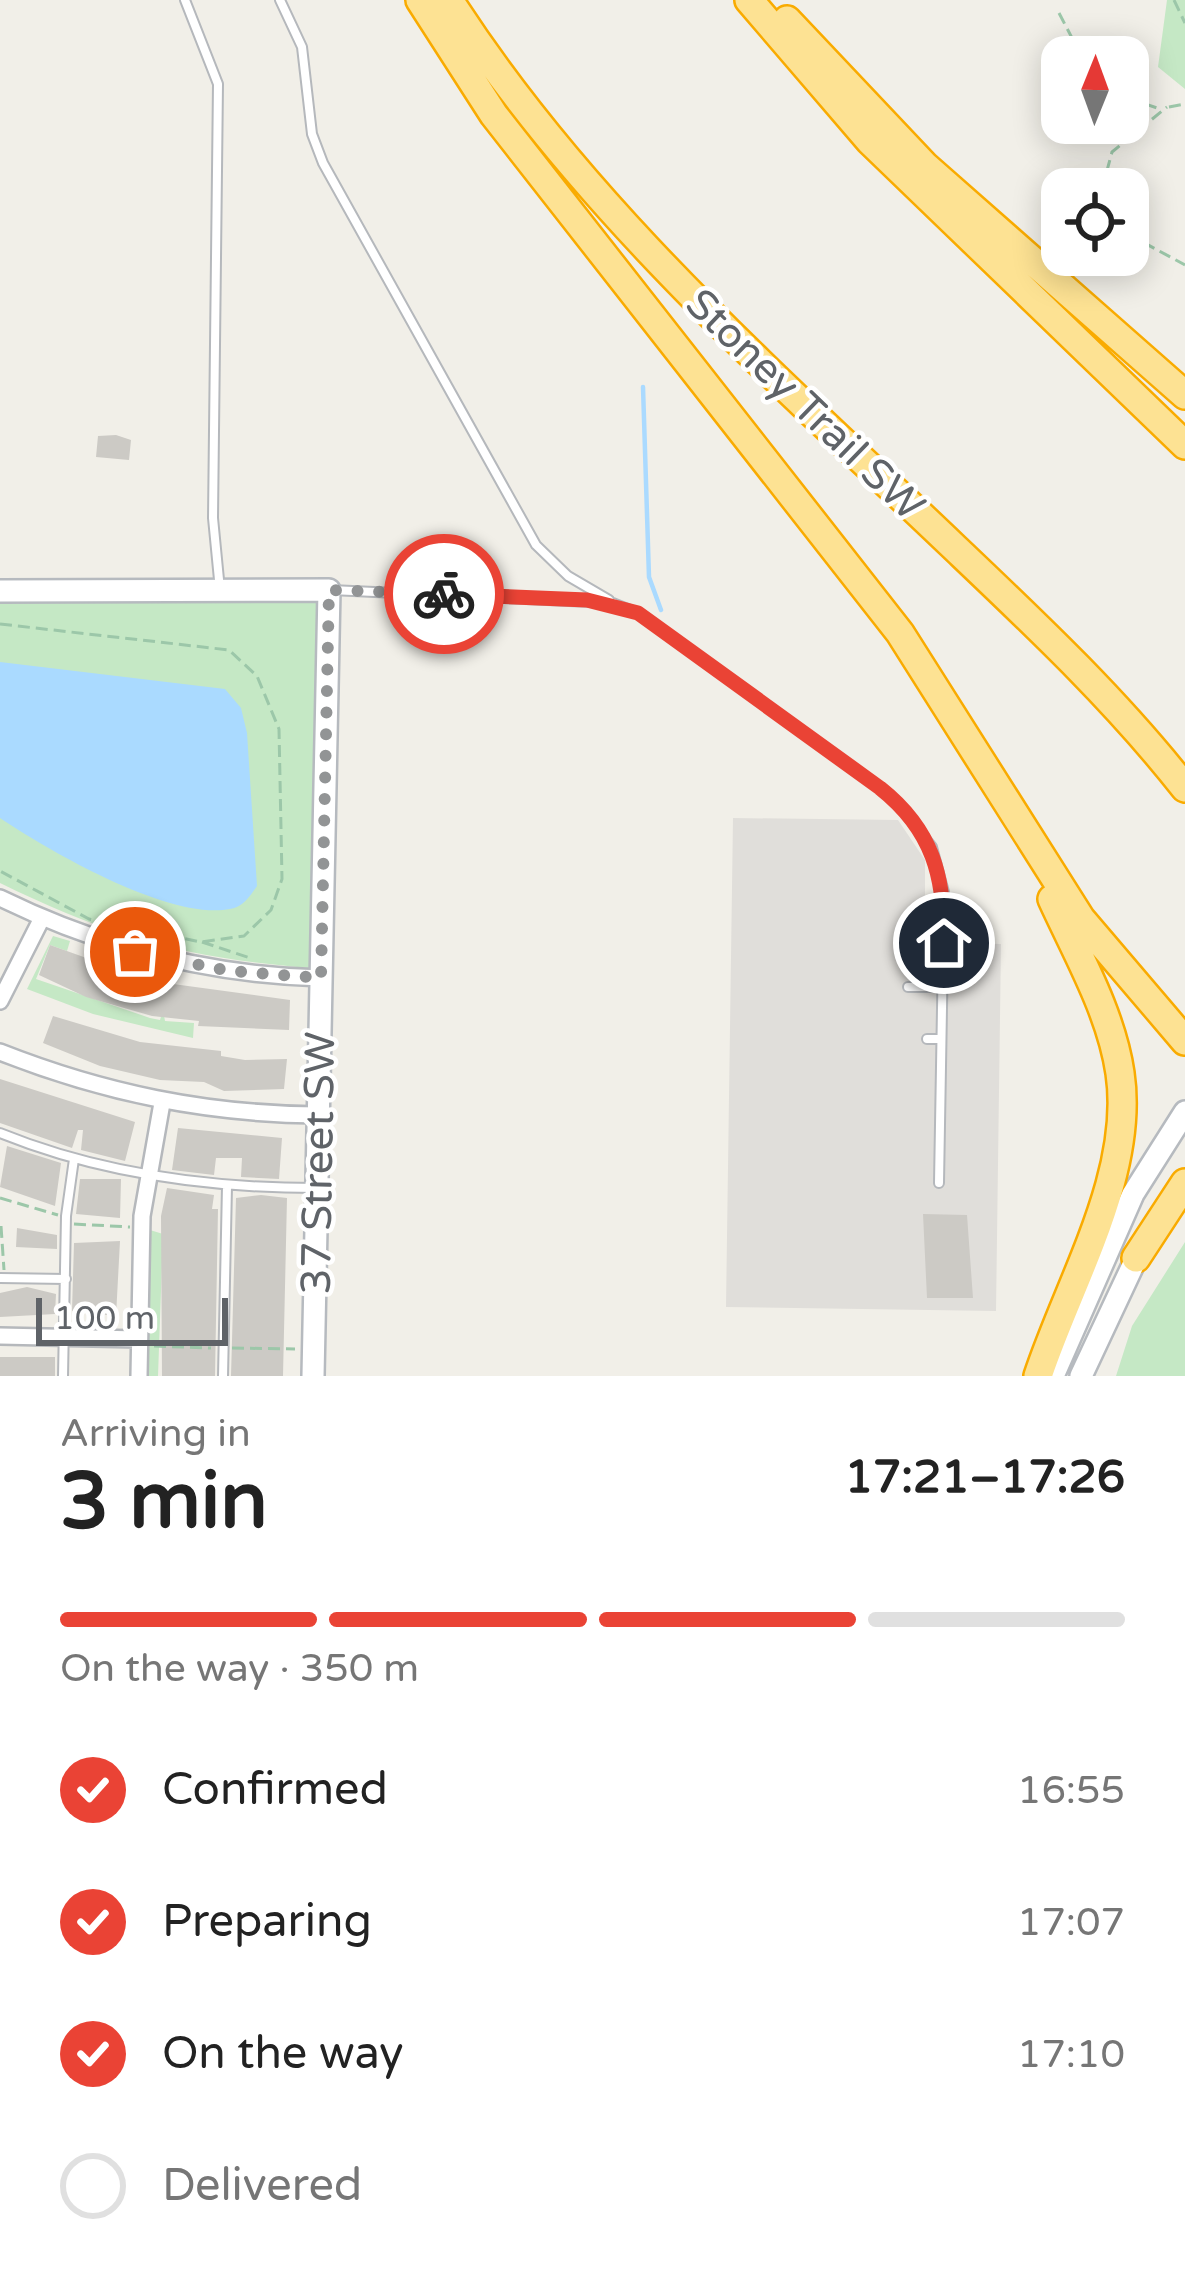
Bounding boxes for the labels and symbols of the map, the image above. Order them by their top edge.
north arrow [1041,36,1149,144]
street label: Stoney Trail SW [675,278,935,532]
courier [384,534,504,654]
pin [893,892,995,994]
pin [84,901,186,1003]
street label: 37 Street SW [291,1031,346,1295]
scale bar [36,1292,228,1345]

